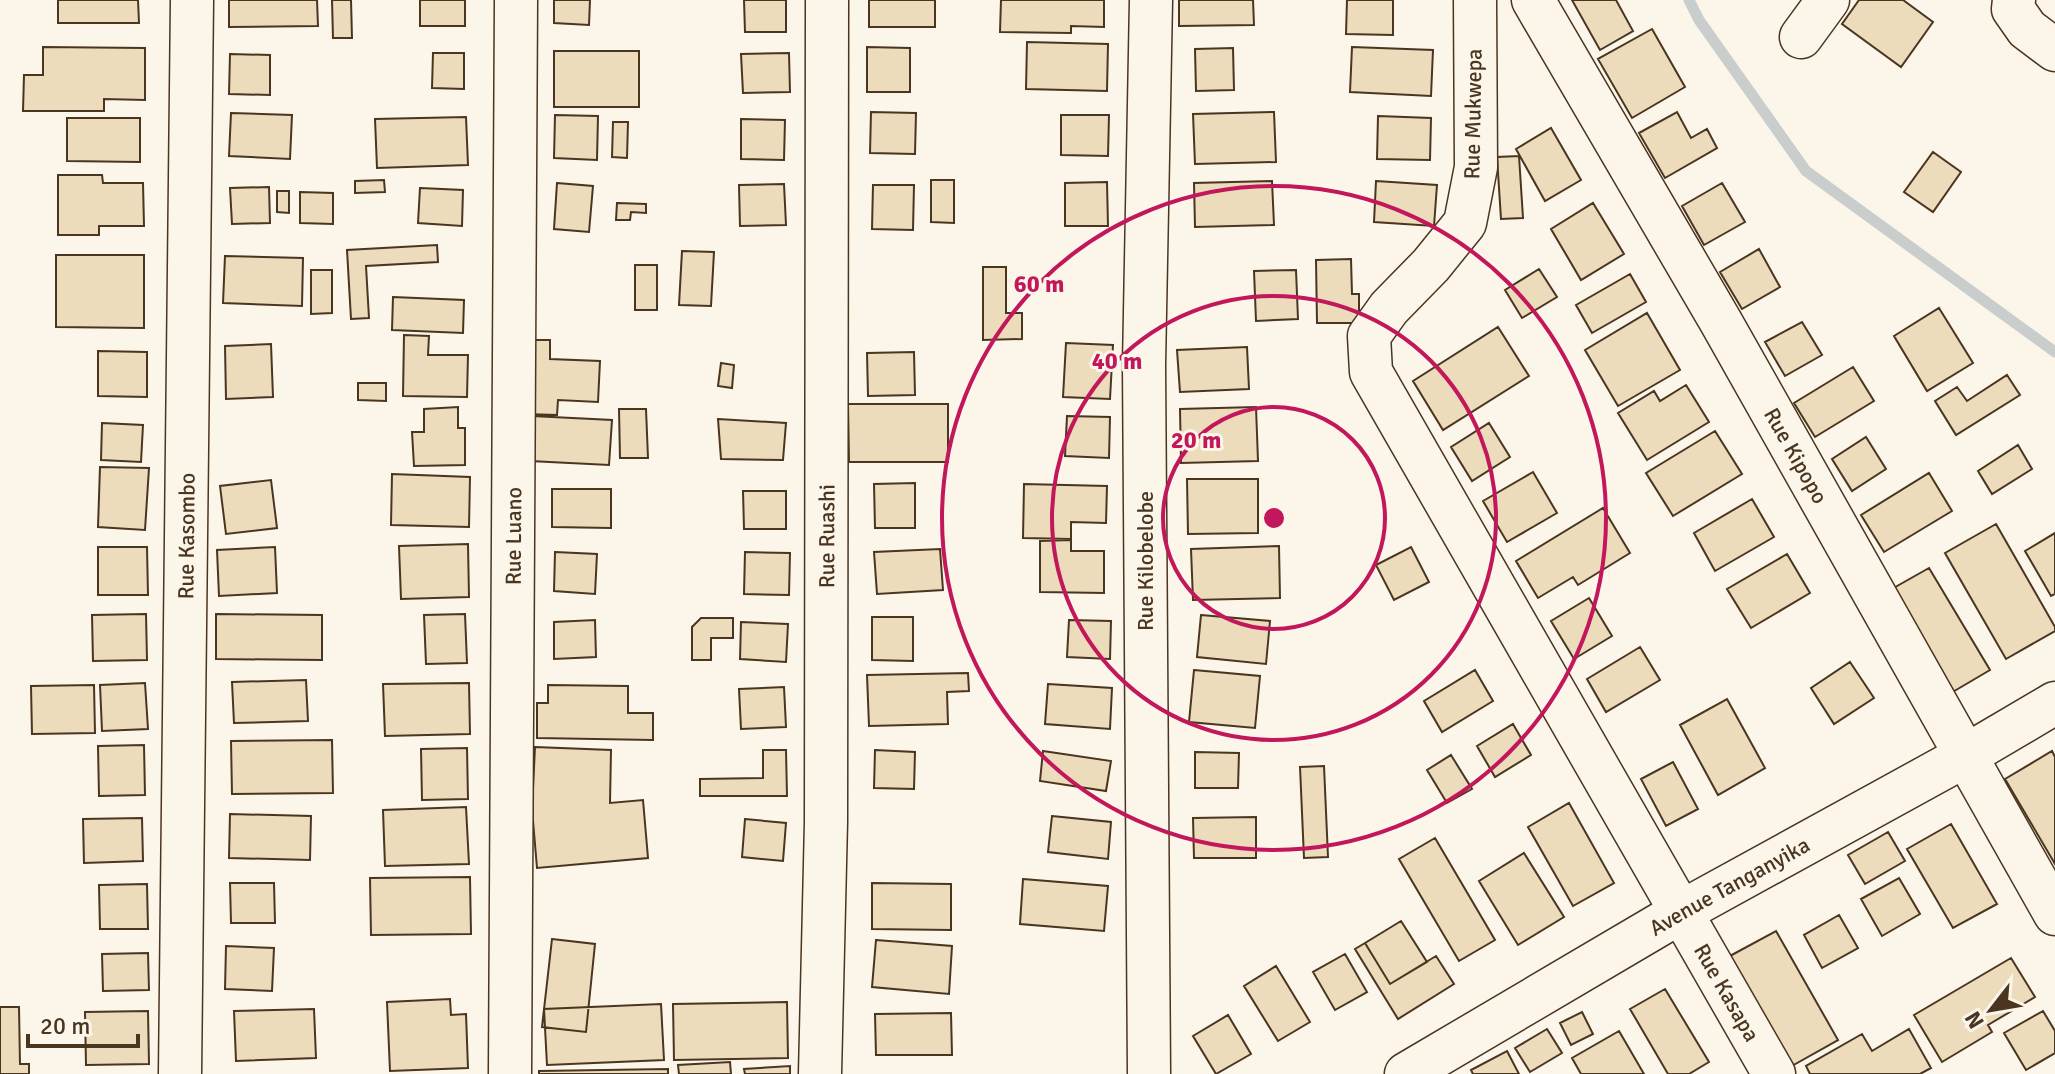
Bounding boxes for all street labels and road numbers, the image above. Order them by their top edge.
street label: Rue Mukwepa [1458,48,1488,180]
street label: Rue Kipopo [1758,403,1834,508]
street label: Rue Kasombo [172,473,200,599]
street label: Rue Ruashi [813,484,840,588]
street label: Rue Luano [499,487,527,585]
street label: Rue Kilobelobe [1132,491,1159,631]
street label: Avenue Tanganyika [1644,831,1814,941]
street label: Rue Kasapa [1688,939,1766,1046]

